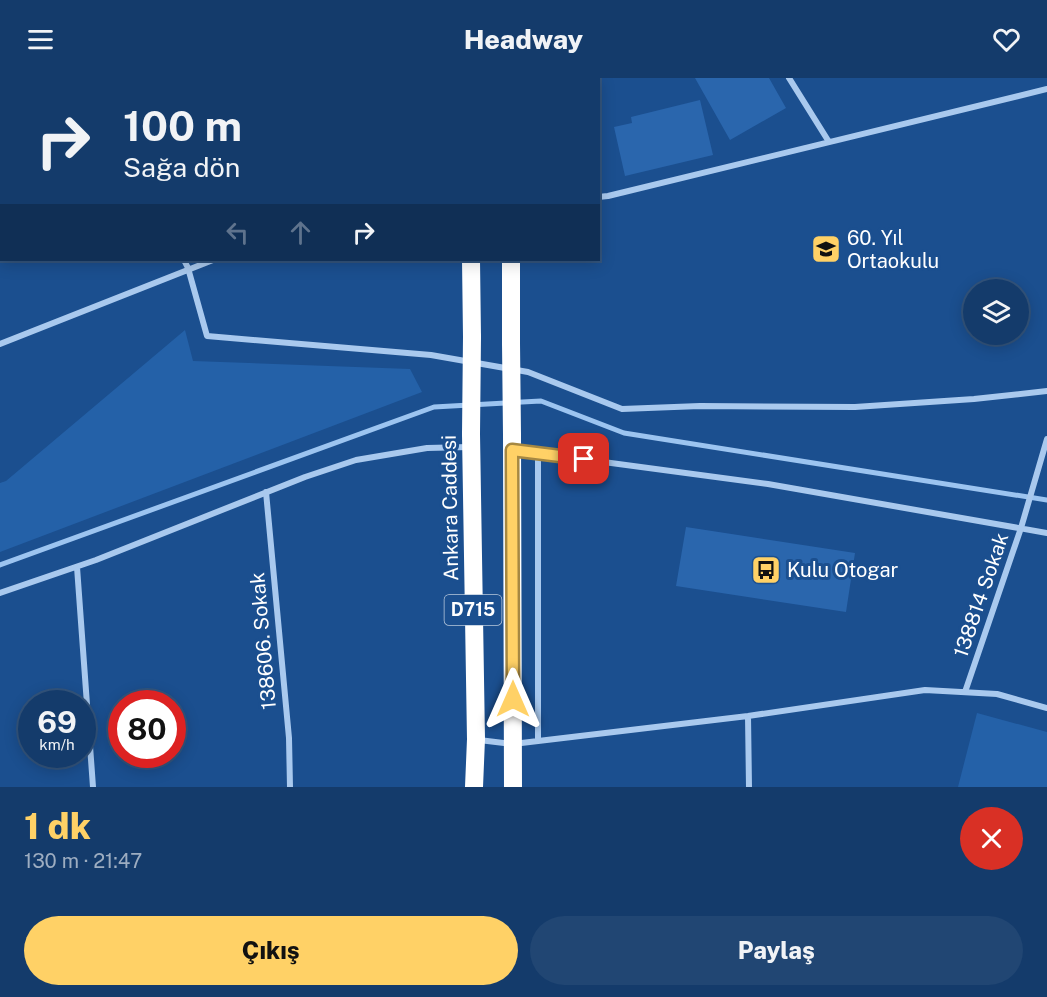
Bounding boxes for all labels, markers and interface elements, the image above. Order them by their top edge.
icon: menu [24,23,57,56]
text: Headway [464,23,583,55]
icon: heart [990,23,1023,56]
text: 100 m [123,101,242,150]
icon: right [24,102,102,180]
text: Sağa dön [123,151,240,183]
icon: left [221,216,254,249]
icon: ahead [284,216,317,249]
icon: right [347,216,380,249]
place label: 60. Yıl Ortaokulu [847,226,939,273]
school or university icon: 60. Yıl Ortaokulu [810,233,842,265]
map controls [963,279,1029,345]
button: layers [963,279,1029,345]
pin [558,433,609,484]
street label: Ankara Caddesi [437,435,463,581]
icon: arrive [567,442,600,475]
street label: 138814 Sokak [949,530,1013,660]
bus stop icon: Kulu Otogar [750,554,782,586]
place label: Kulu Otogar [787,558,898,582]
street label: 138606. Sokak [245,571,281,711]
road number: D715 [444,595,502,625]
position arrow [481,667,545,731]
speed limit sign: 80 [108,690,186,768]
text: 69 [37,704,77,740]
text: km/h [39,736,75,753]
text: 1 dk [24,805,91,847]
button: close [960,807,1023,870]
text: 130 m · 21:47 [24,849,142,873]
button: Çıkış [24,916,518,985]
button: Paylaş [530,916,1023,985]

